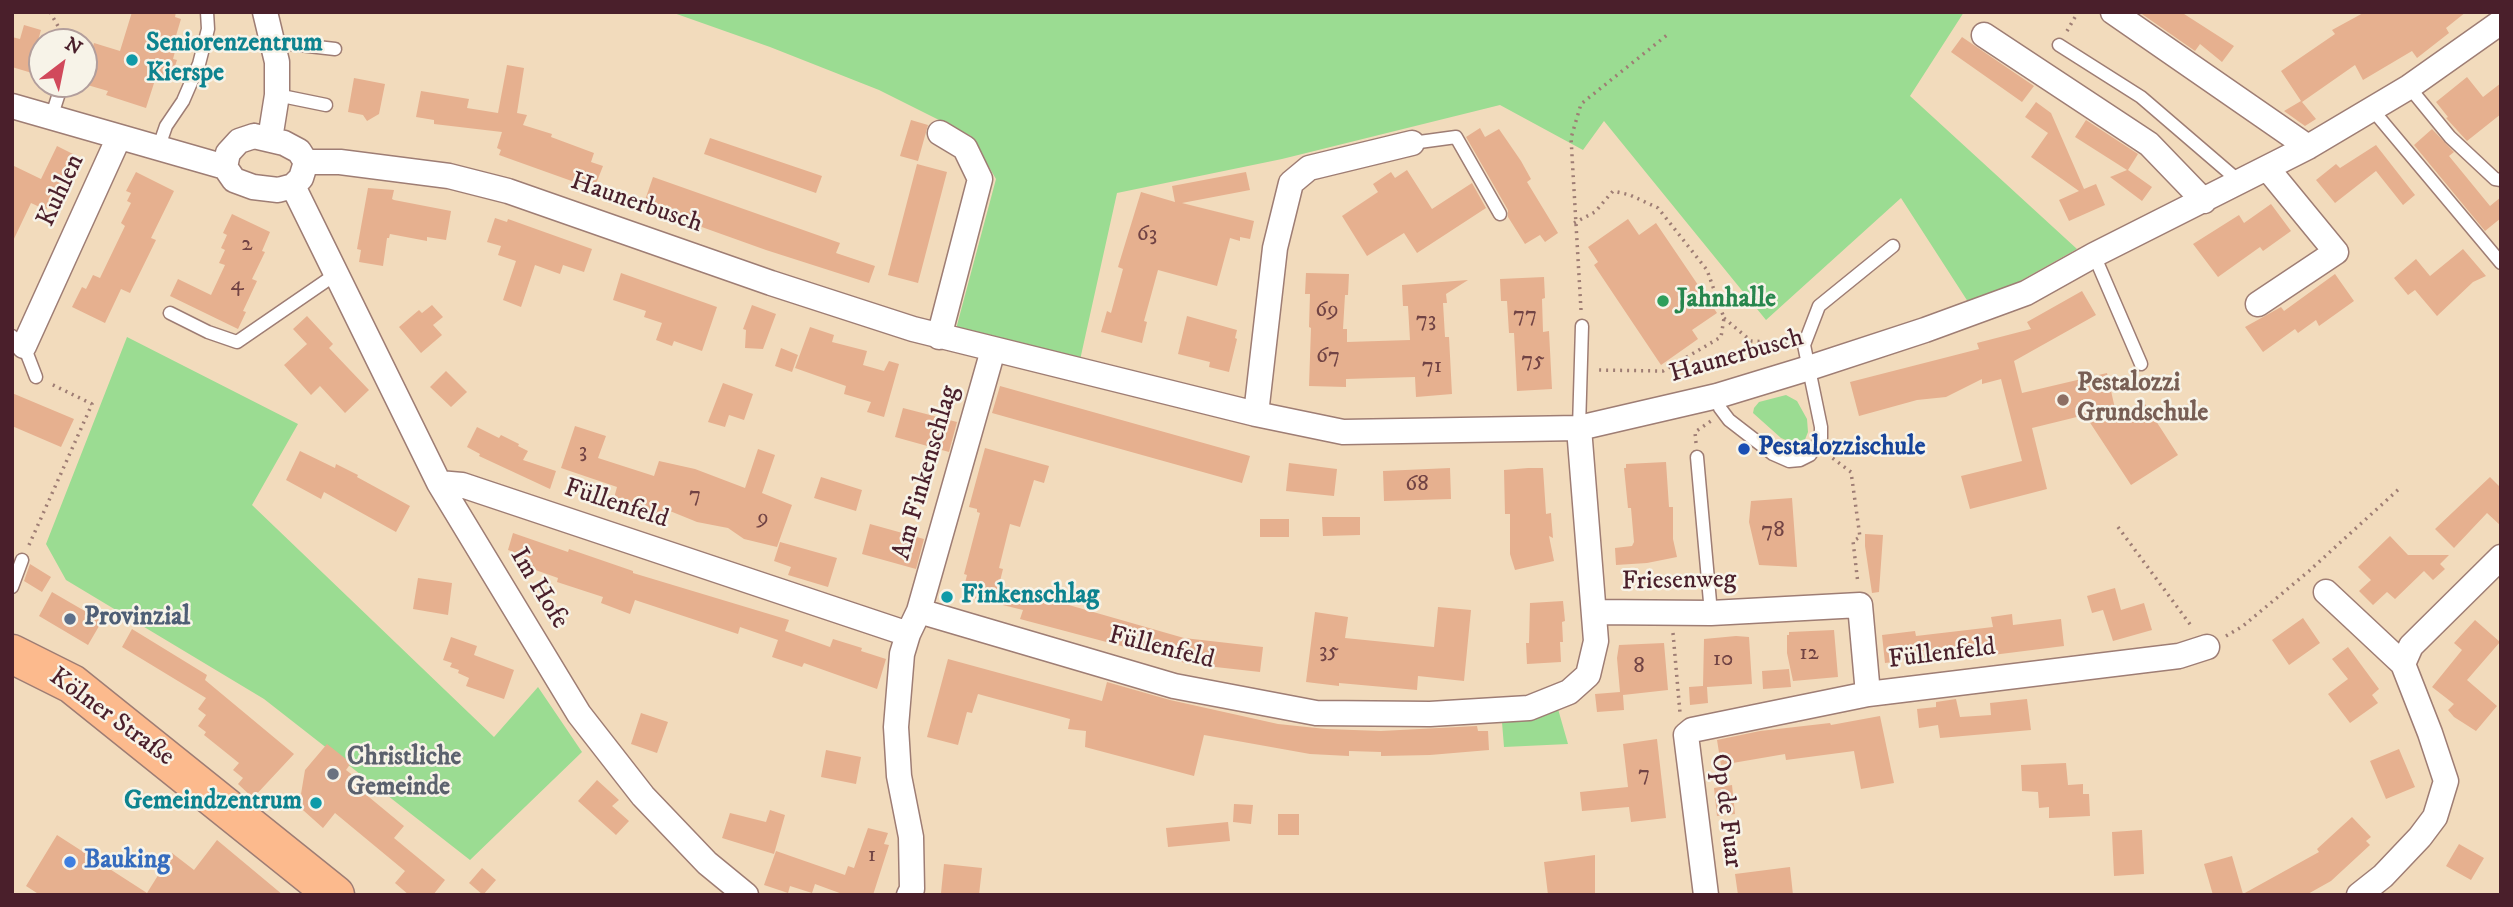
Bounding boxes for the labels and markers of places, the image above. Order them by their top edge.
place label: Seniorenzentrum Kierspe [146,29,323,90]
marker: Seniorenzentrum Kierspe [124,52,140,68]
place label: Jahnhalle [1677,285,1776,317]
marker: Jahnhalle [1655,293,1671,309]
place label: Pestalozzi Grundschule [2077,369,2208,430]
marker: Pestalozzi Grundschule [2055,392,2071,408]
place label: Pestalozzischule [1758,433,1926,465]
marker: Pestalozzischule [1736,441,1752,457]
place label: Finkenschlag [961,581,1099,613]
marker: Finkenschlag [939,589,955,605]
place label: Provinzial [84,603,190,635]
marker: Provinzial [62,611,78,627]
place label: Christliche Gemeinde [347,743,461,804]
marker: Christliche Gemeinde [325,766,341,782]
place label: Gemeindzentrum [124,787,302,819]
marker: Gemeindzentrum [308,795,324,811]
place label: Bauking [84,846,170,878]
marker: Bauking [62,854,78,870]

